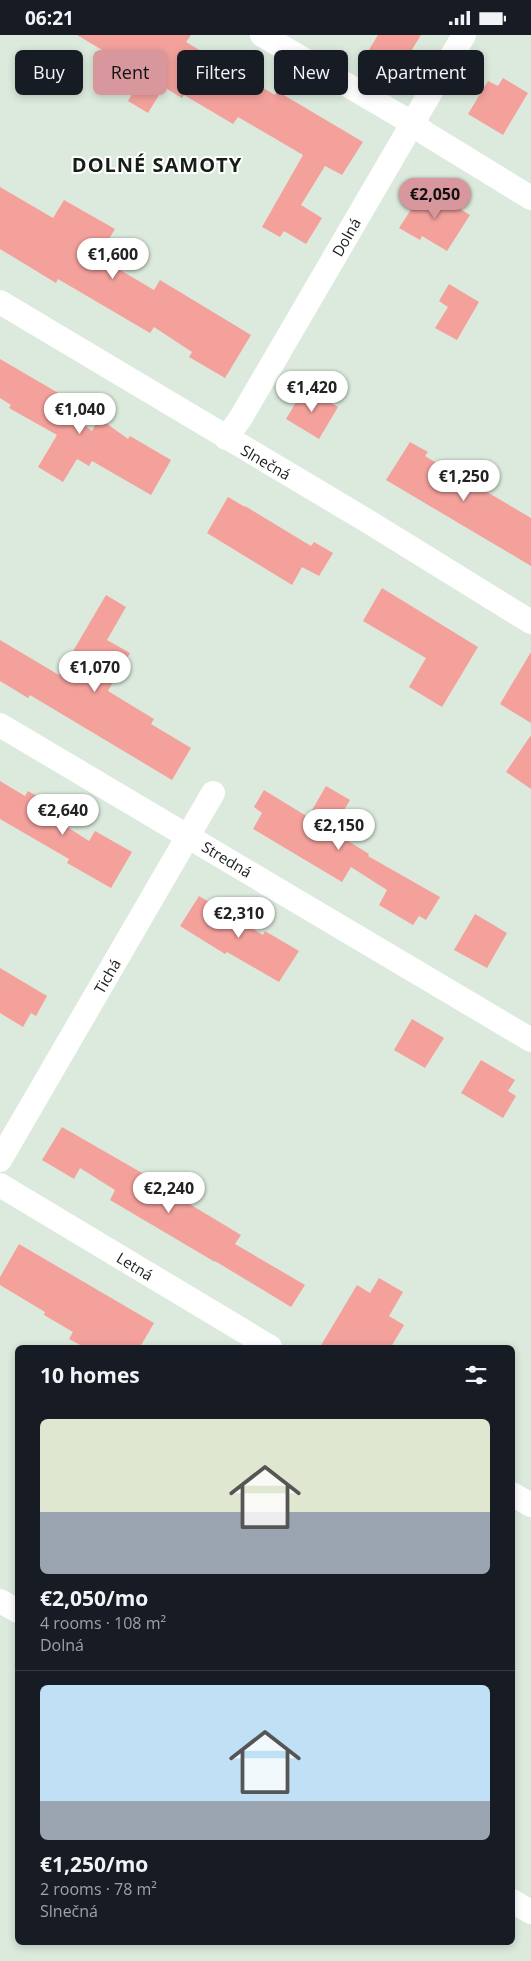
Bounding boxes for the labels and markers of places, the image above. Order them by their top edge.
pin: €2,050 [394,177,476,220]
pin: €1,600 [72,237,154,280]
pin: €1,420 [271,371,353,413]
pin: €1,040 [39,393,121,435]
pin: €1,250 [423,459,505,502]
pin: €1,070 [54,651,136,693]
pin: €2,640 [22,793,104,836]
pin: €2,150 [298,809,380,851]
pin: €2,310 [198,897,280,939]
pin: €2,240 [128,1171,210,1214]

